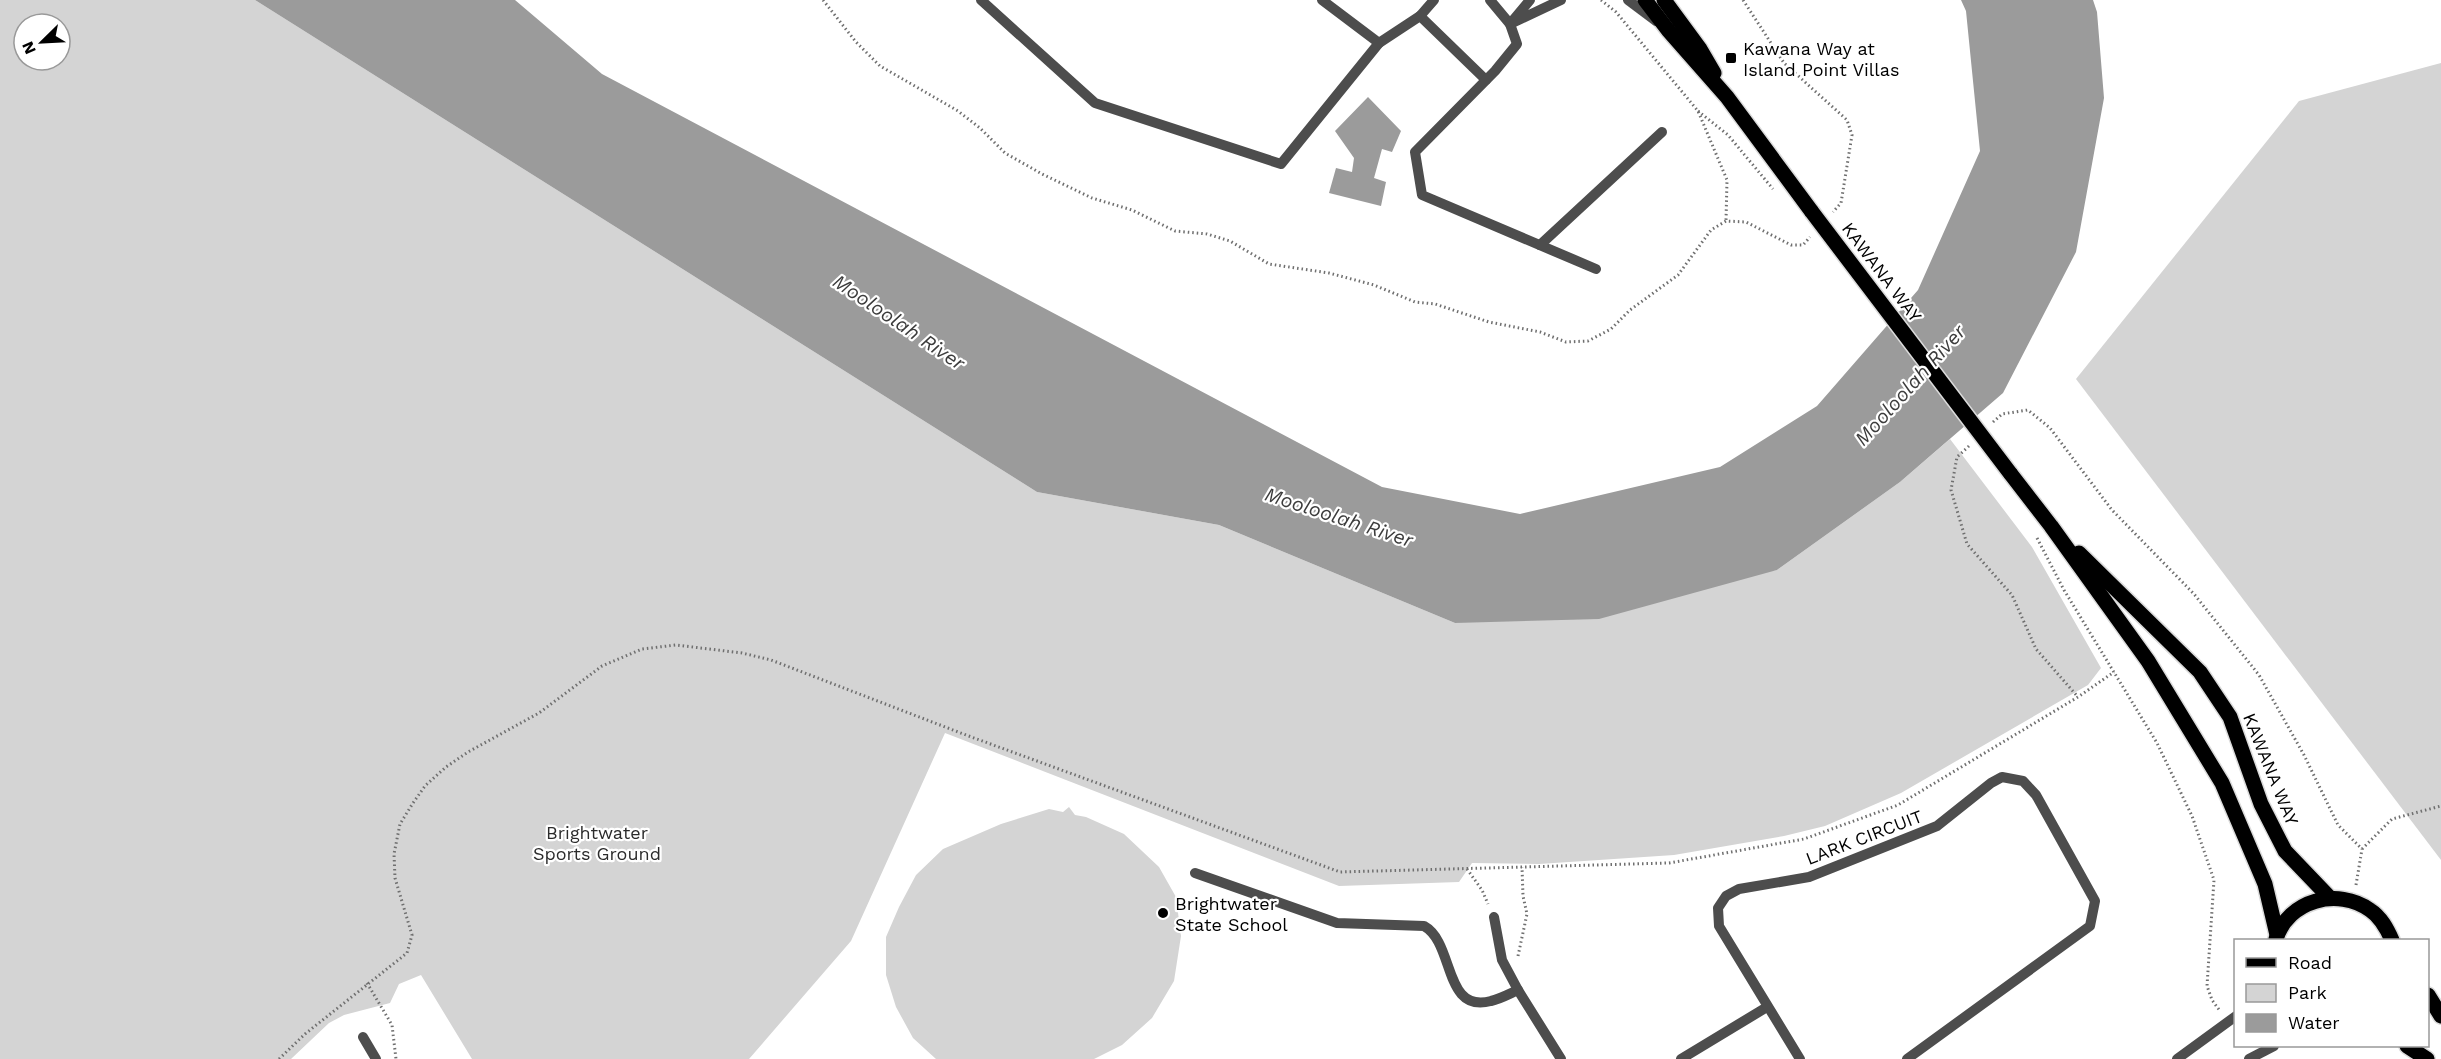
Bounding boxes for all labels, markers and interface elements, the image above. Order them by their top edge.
north arrow [12,12,72,72]
place label: Kawana Way at Island Point Villas [1743,38,1900,80]
text: N [18,39,40,57]
marker: Kawana Way at Island Point Villas [1724,51,1738,65]
street label: KAWANA WAY [1838,218,1927,326]
water label: Mooloolah River [828,269,971,376]
water label: Mooloolah River [1849,319,1971,450]
water label: Mooloolah River [1262,482,1417,553]
street label: KAWANA WAY [2239,710,2303,829]
street label: LARK CIRCUIT [1803,805,1925,869]
park label: Brightwater Sports Ground [533,822,661,864]
place label: Brightwater State School [1175,893,1288,935]
marker: Brightwater State School [1156,906,1170,920]
legend [2234,939,2429,1047]
text: Road [2288,952,2332,973]
text: Park [2288,982,2327,1003]
text: Water [2288,1012,2340,1033]

